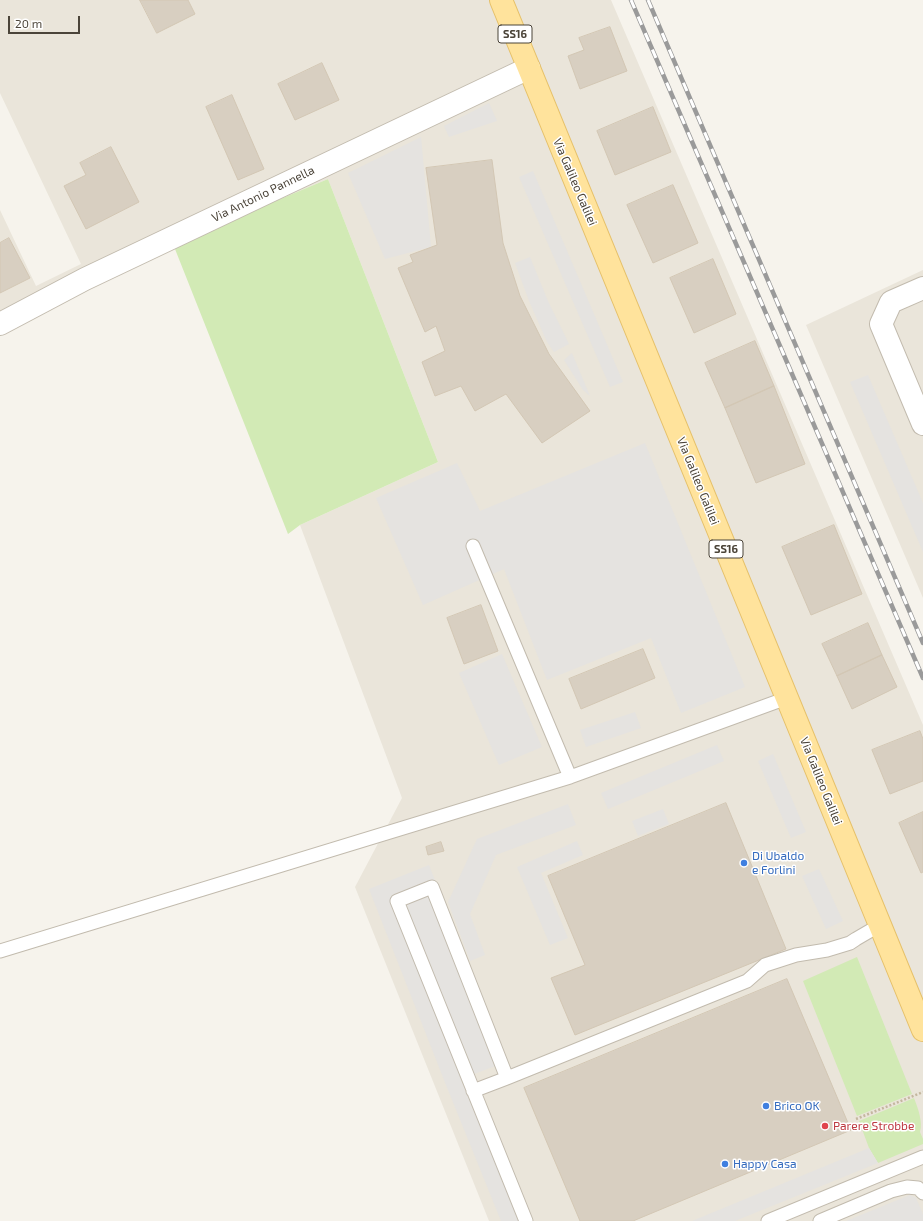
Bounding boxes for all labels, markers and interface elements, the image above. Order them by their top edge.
scale bar [10,8,82,34]
text: 20 m [15,16,42,30]
road number: SS16 [498,25,532,43]
street label: Via Galileo Galilei [550,136,600,228]
street label: Via Antonio Pannella [209,163,317,225]
street label: Via Galileo Galilei [674,435,722,527]
road number: SS16 [709,540,743,558]
street label: Via Galileo Galilei [797,735,845,827]
place label: Di Ubaldo e Forlini [752,849,804,877]
marker: Di Ubaldo e Forlini [739,858,749,868]
place label: Brico OK [774,1099,820,1113]
marker: Brico OK [761,1101,771,1111]
place label: Parere Strobbe [833,1119,914,1133]
marker: Parere Strobbe [820,1121,830,1131]
place label: Happy Casa [733,1157,797,1171]
marker: Happy Casa [720,1159,730,1169]

